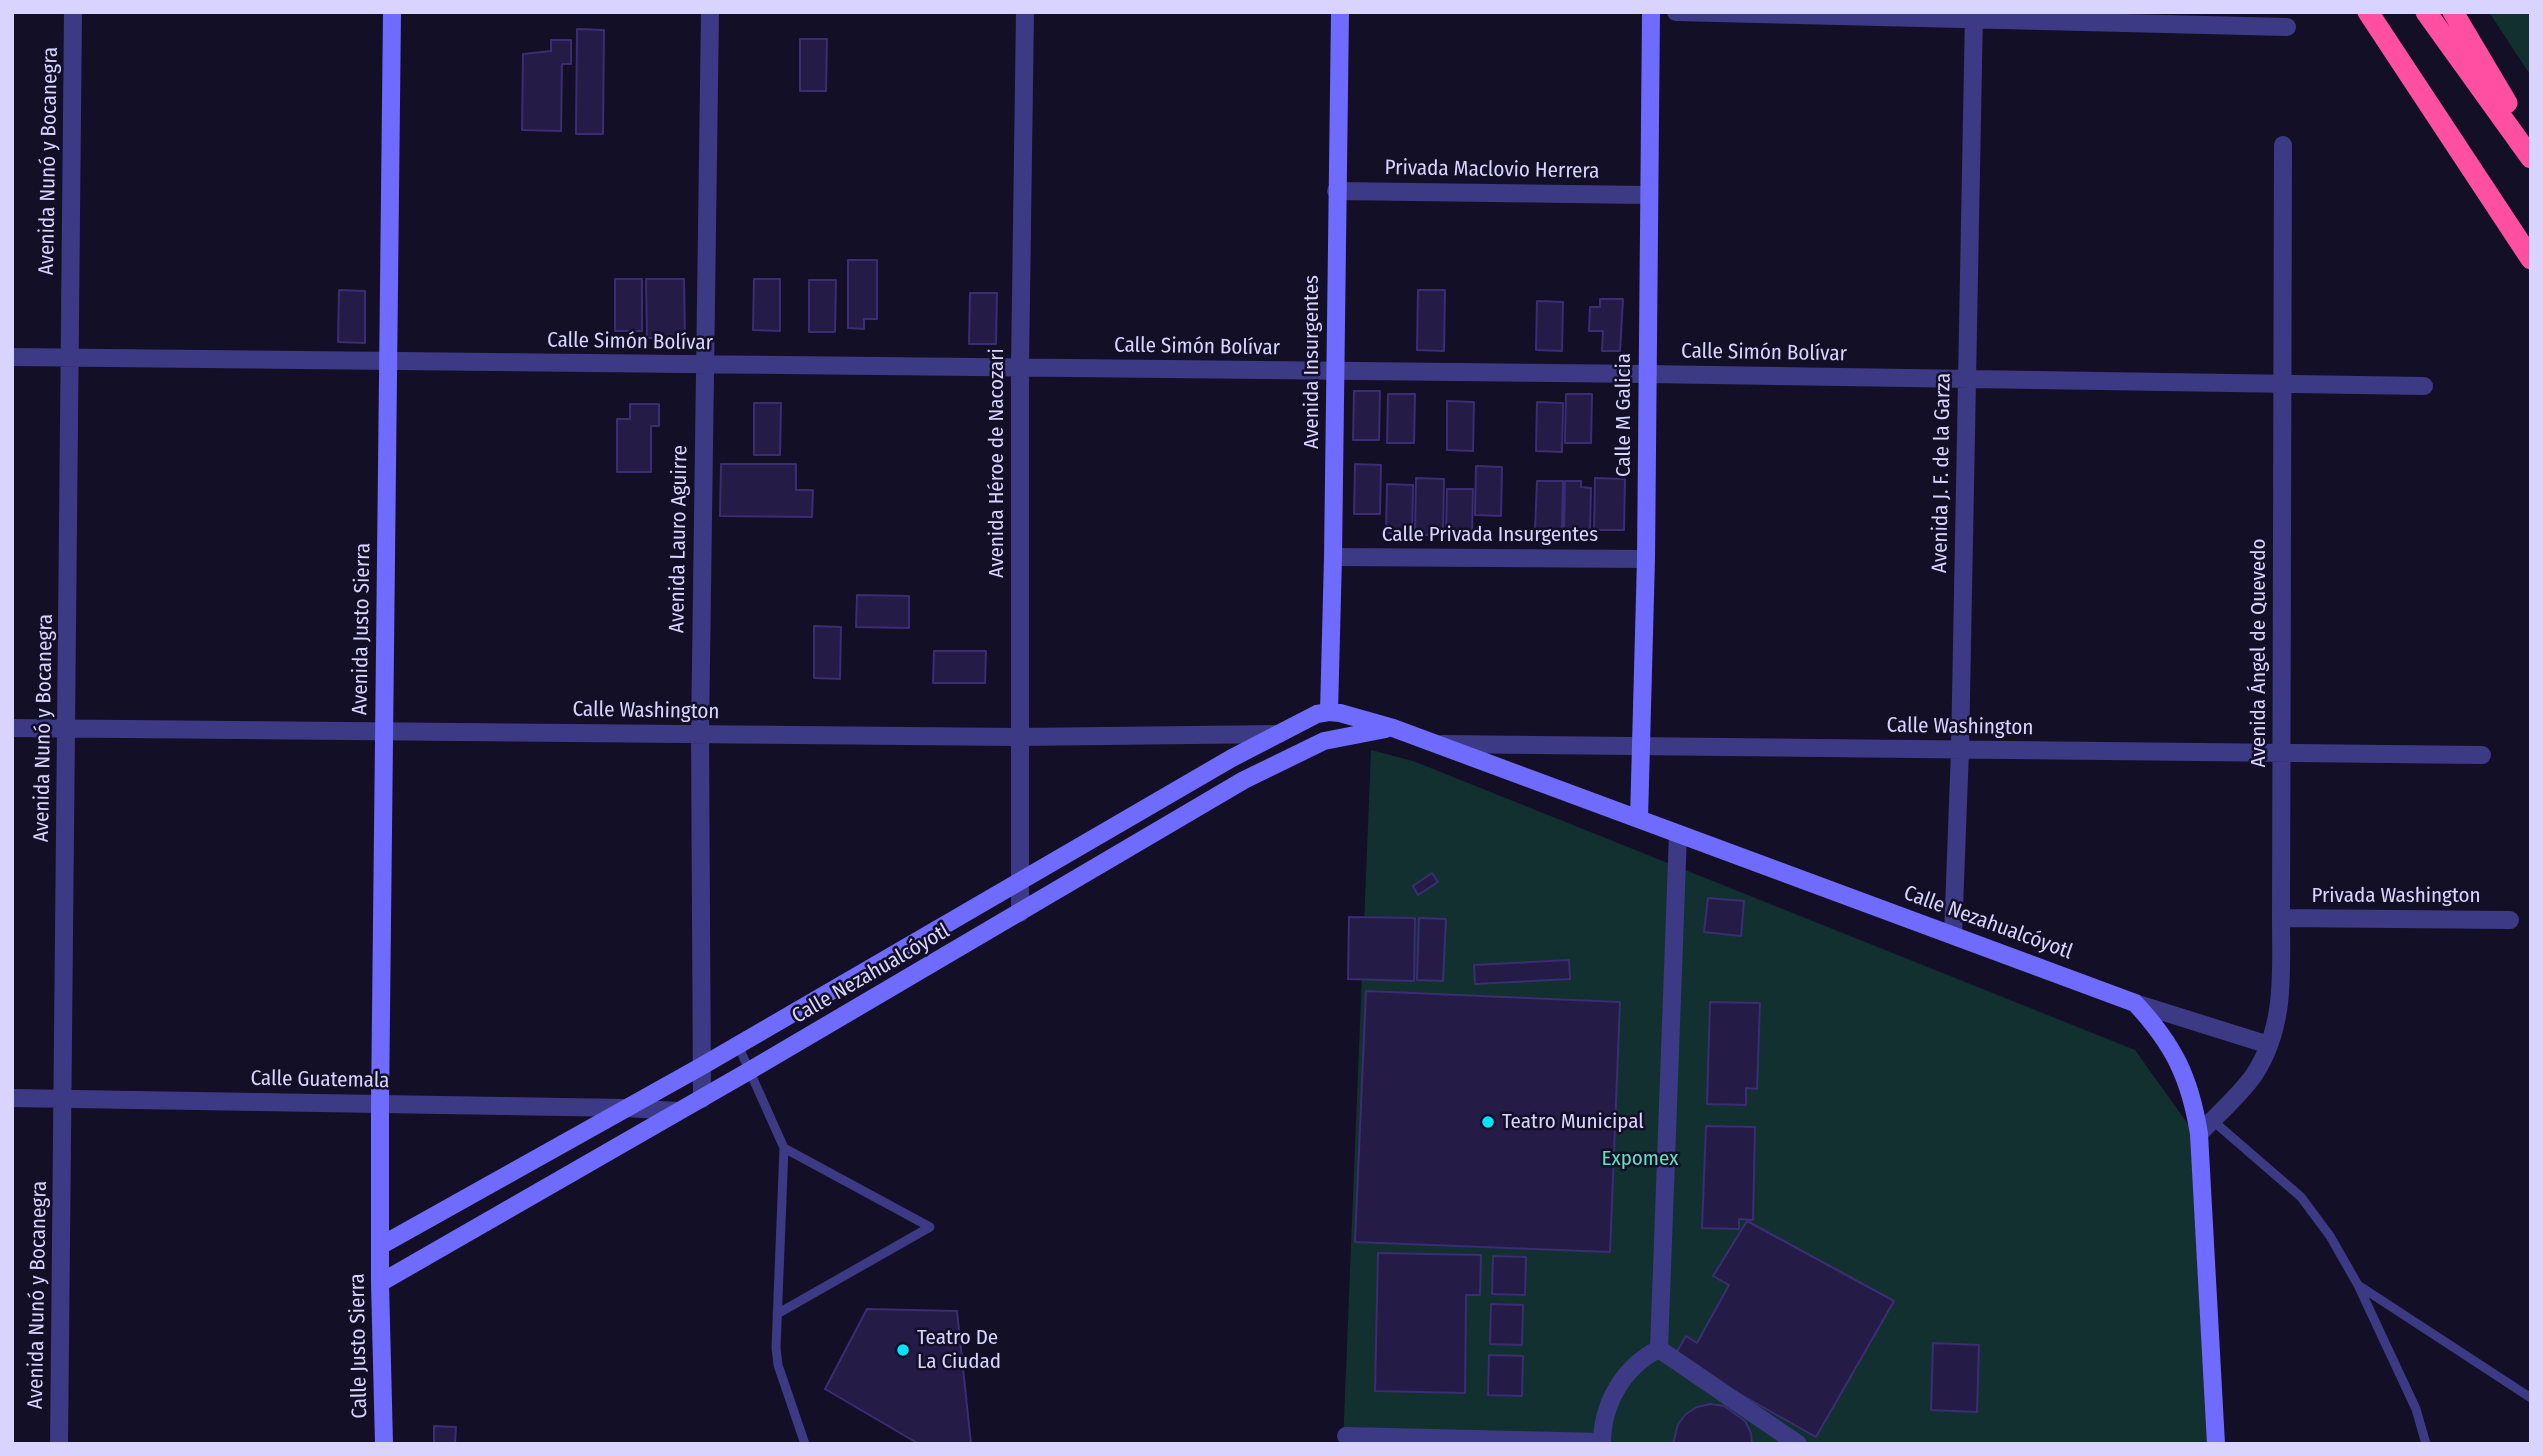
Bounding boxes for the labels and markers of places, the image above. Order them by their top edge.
place label: Teatro Municipal [1502,1109,1644,1135]
marker: Teatro Municipal [1480,1114,1496,1130]
place label: Teatro De La Ciudad [917,1325,1001,1375]
marker: Teatro De La Ciudad [895,1342,911,1358]

